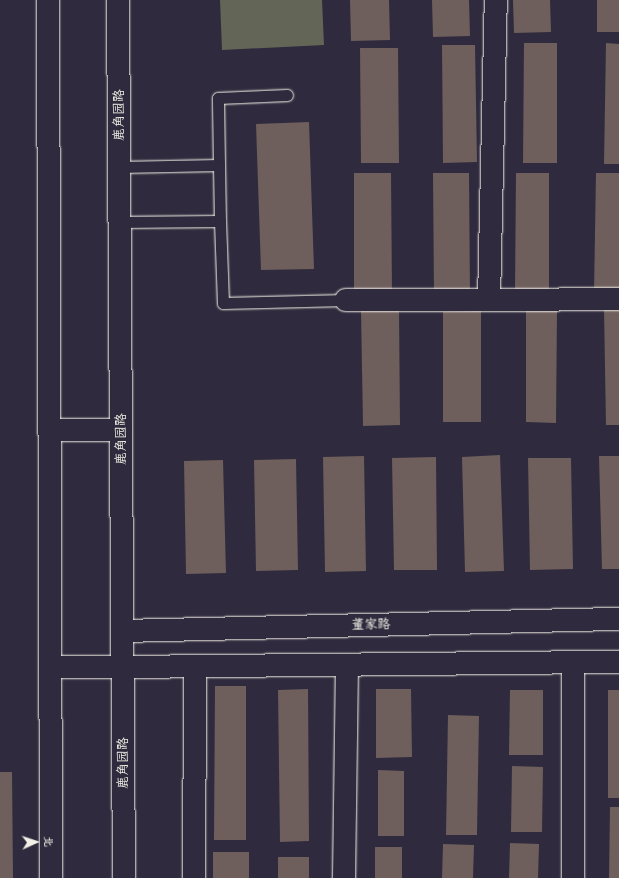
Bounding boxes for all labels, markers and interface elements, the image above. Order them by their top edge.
street label: 鹿角园路 [111,89,127,141]
street label: 鹿角园路 [113,413,129,465]
street label: 董家路 [351,617,391,633]
street label: 鹿角园路 [115,737,131,789]
north arrow [16,822,56,862]
text: 北 [42,836,55,847]

